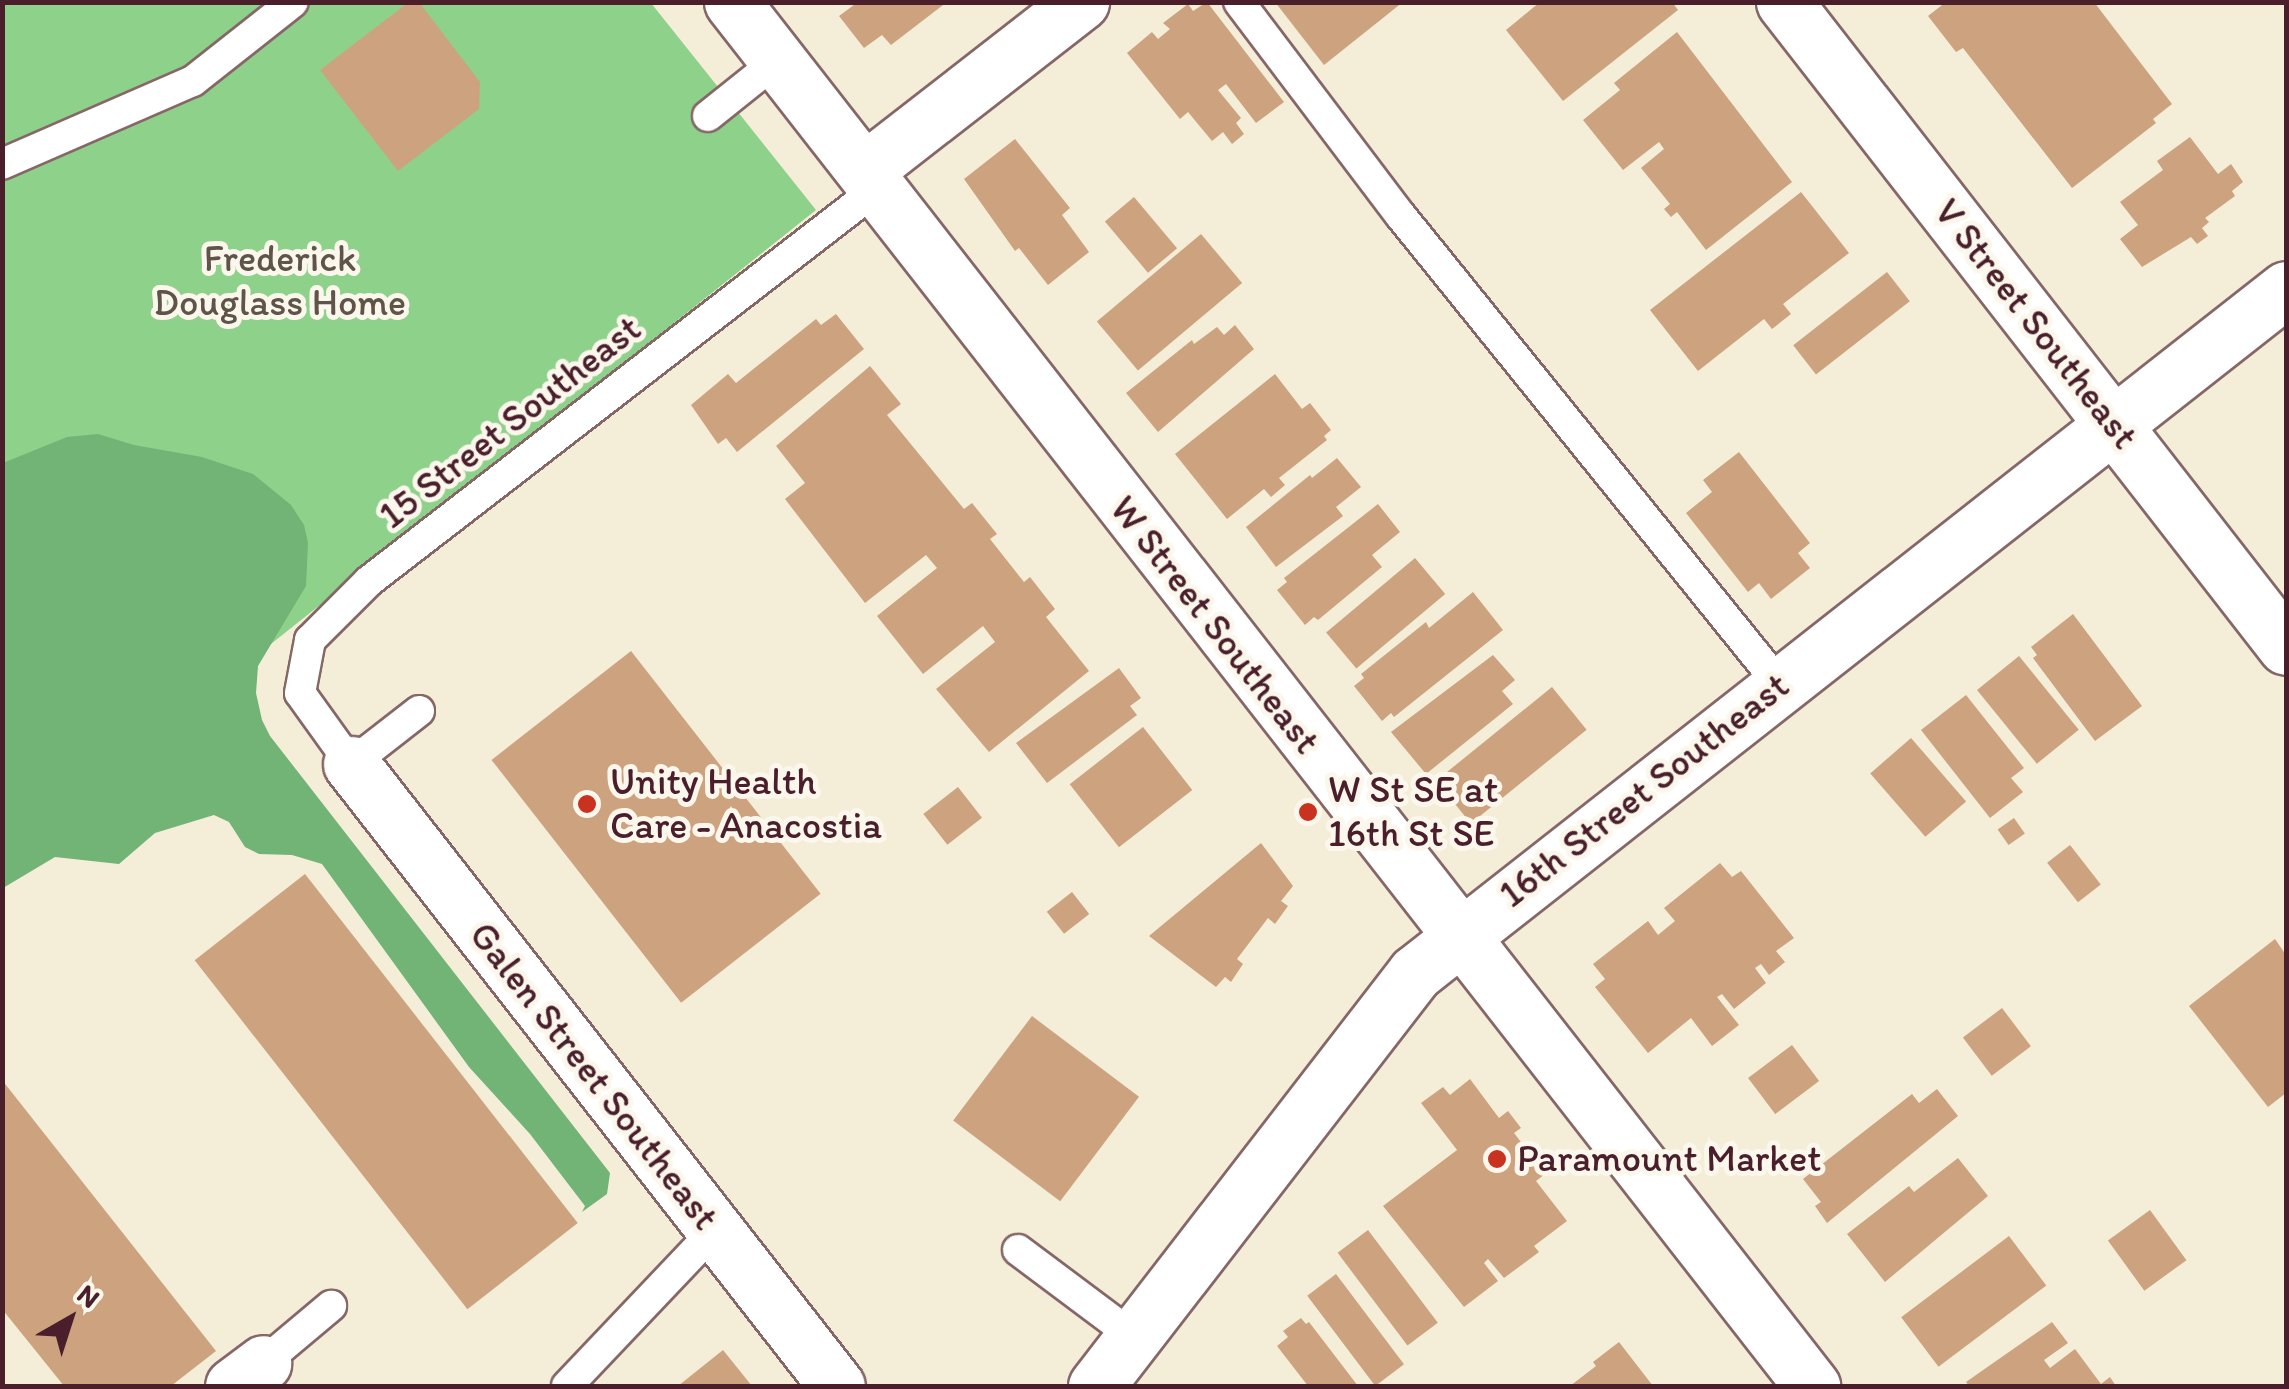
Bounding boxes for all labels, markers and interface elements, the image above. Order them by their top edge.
street label: V Street Southeast [1924,190,2148,458]
park label: Frederick Douglass Home [153,236,407,326]
street label: 15 Street Southeast [370,306,650,538]
street label: W Street Southeast [1100,487,1330,763]
street label: 16th Street Southeast [1491,663,1797,917]
place label: Unity Health Care - Anacostia [610,759,883,848]
place label: W St SE at 16th St SE [1328,767,1498,856]
marker: Unity Health Care - Anacostia [574,791,600,817]
marker: W St SE at 16th St SE [1297,801,1319,823]
street label: Galen Street Southeast [460,913,728,1239]
place label: Paramount Market [1517,1136,1823,1182]
marker: Paramount Market [1486,1148,1508,1170]
north arrow [20,1269,120,1369]
text: N [71,1277,107,1315]

